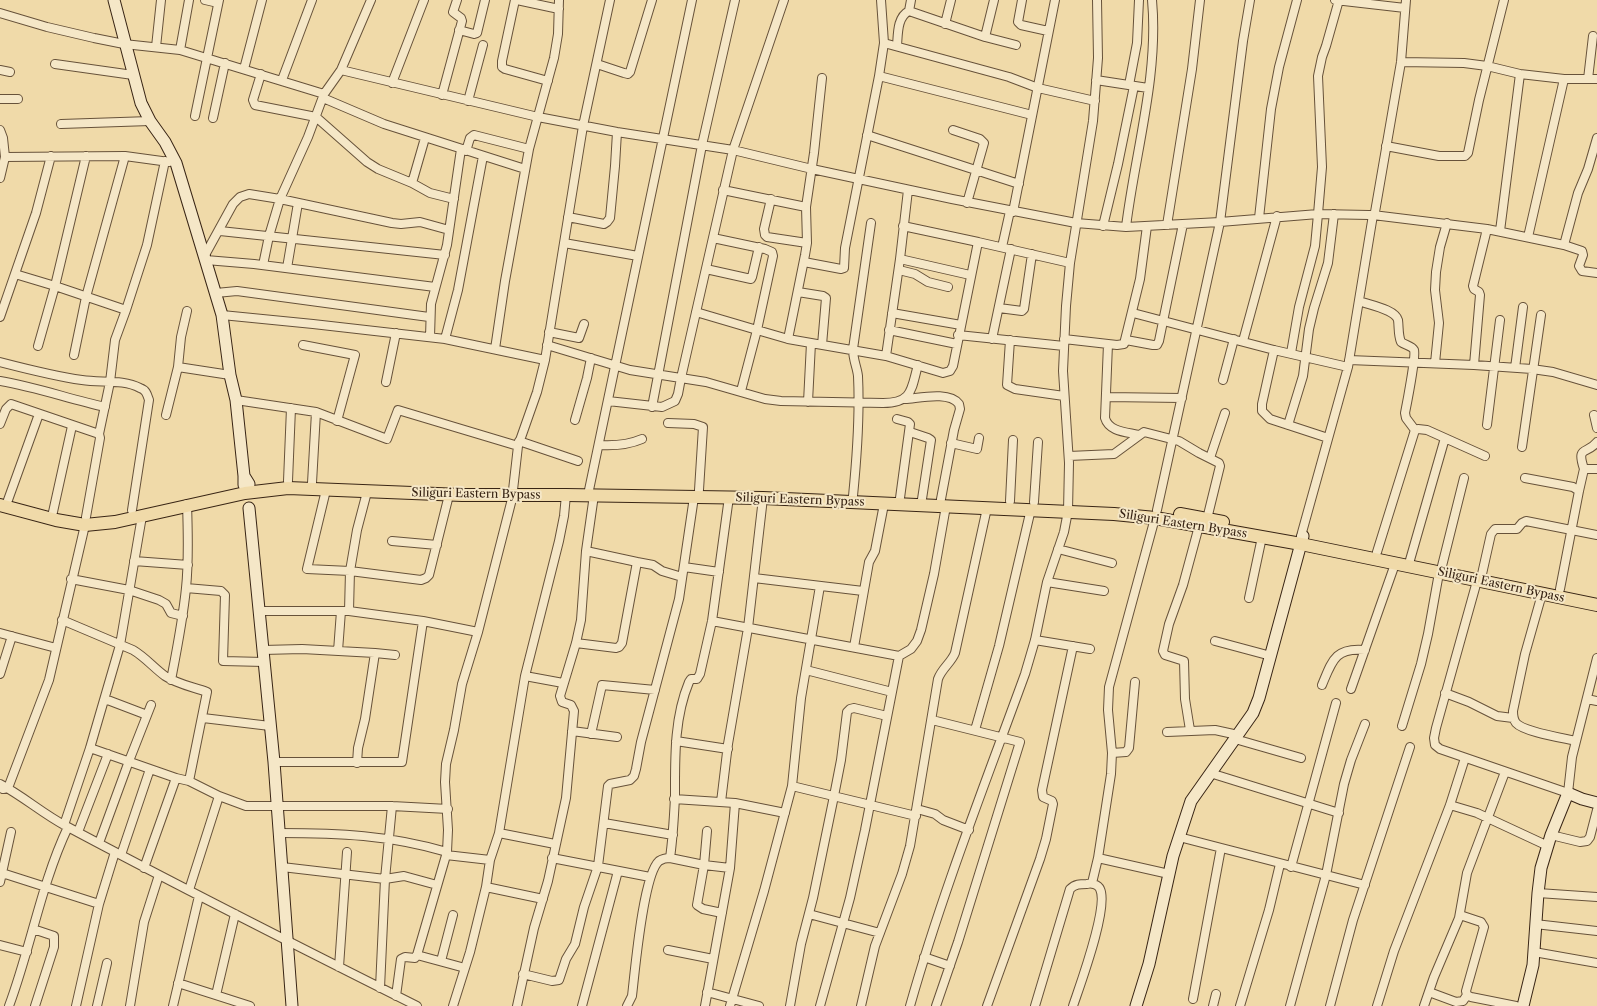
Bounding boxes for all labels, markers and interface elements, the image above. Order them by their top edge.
street label: Siliguri Eastern Bypass [411,486,541,502]
street label: Siliguri Eastern Bypass [735,491,865,509]
street label: Siliguri Eastern Bypass [1118,507,1248,541]
street label: Siliguri Eastern Bypass [1436,565,1566,605]

